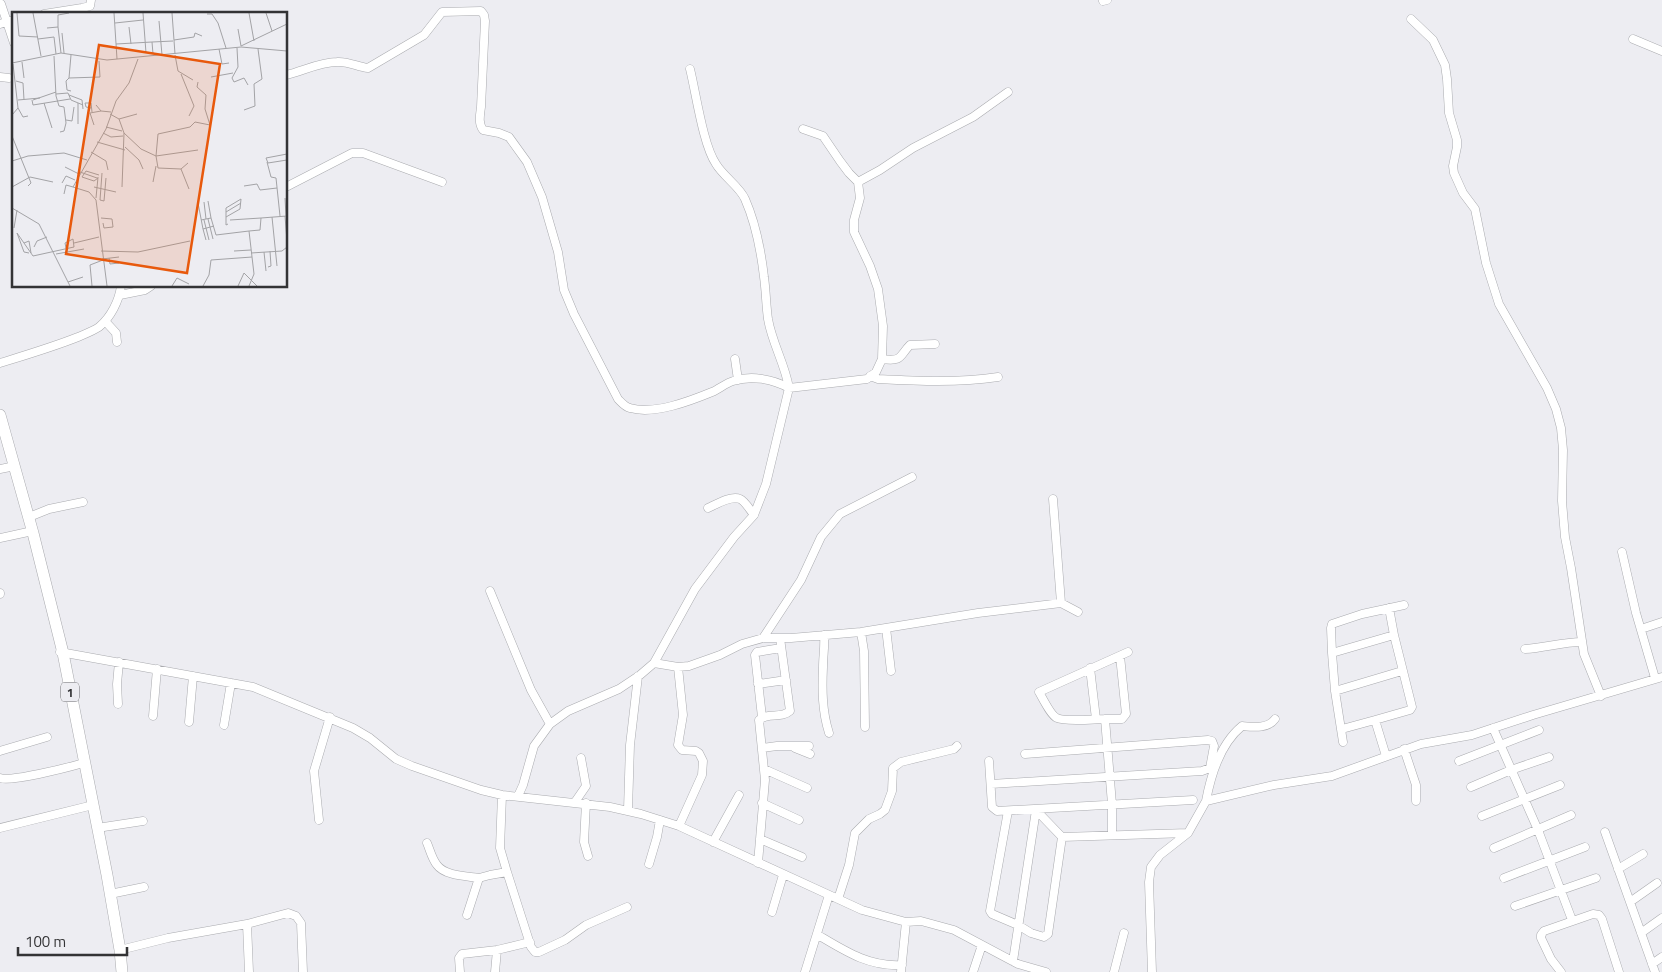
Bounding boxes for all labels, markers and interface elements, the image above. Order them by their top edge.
inset map [12,12,288,288]
road number: 1 [61,682,79,702]
scale bar [18,924,126,956]
text: 100 m [25,930,66,953]

